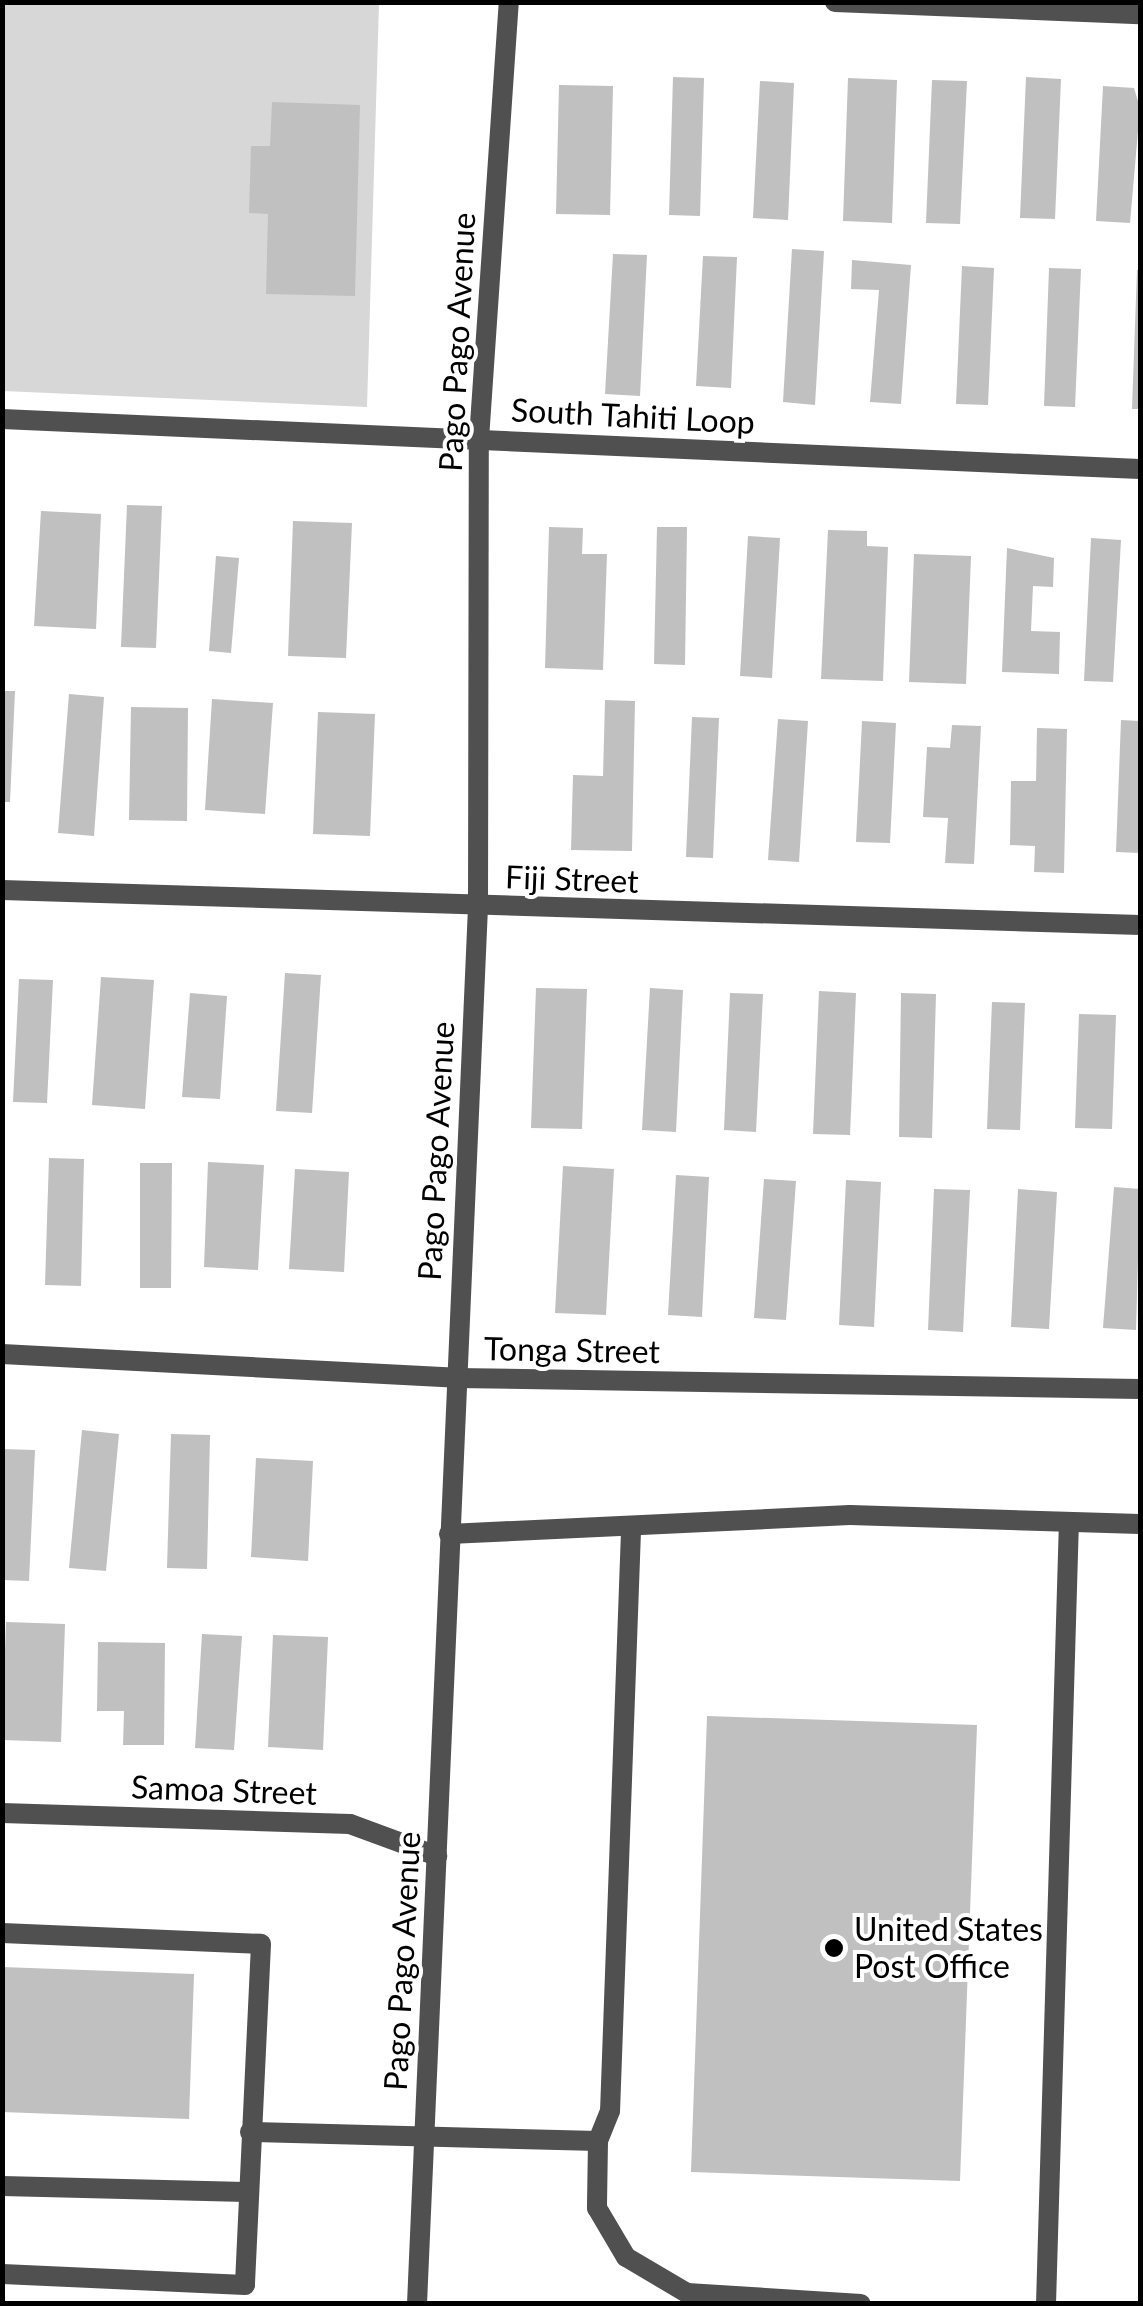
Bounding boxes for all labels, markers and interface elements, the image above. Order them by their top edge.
street label: Pago Pago Avenue [431,211,483,473]
street label: South Tahiti Loop [510,390,756,442]
street label: Fiji Street [505,857,639,901]
street label: Pago Pago Avenue [410,1020,462,1282]
street label: Tonga Street [484,1329,660,1371]
street label: Samoa Street [130,1768,318,1812]
street label: Pago Pago Avenue [376,1830,428,2092]
place label: United States Post Office [854,1911,1043,1986]
marker: United States Post Office [823,1937,845,1959]

